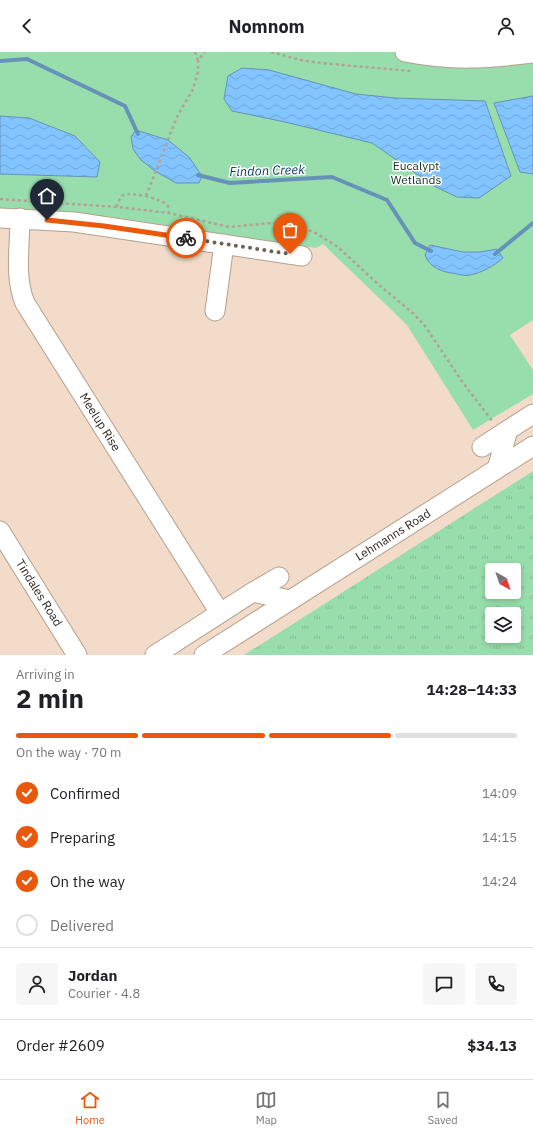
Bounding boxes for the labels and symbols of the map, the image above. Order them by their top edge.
park label: Eucalypt Wetlands [391,158,441,187]
water label: Findon Creek [229,161,305,180]
pin [30,179,64,220]
pin [273,213,307,254]
courier [166,218,206,258]
street label: Meelup Rise [77,390,124,454]
street label: Lehmanns Road [352,505,433,564]
street label: Tindales Road [13,556,66,629]
north arrow [485,563,521,599]

